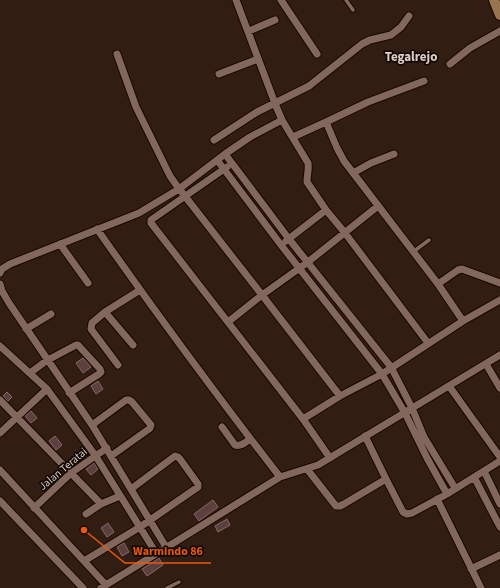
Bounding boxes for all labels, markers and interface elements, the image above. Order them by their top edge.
district label: Tegalrejo [385,48,437,66]
street label: Jalan Teratai [36,444,90,494]
callout: Warmindo 86 [125,539,211,563]
text: Warmindo 86 [133,543,203,560]

